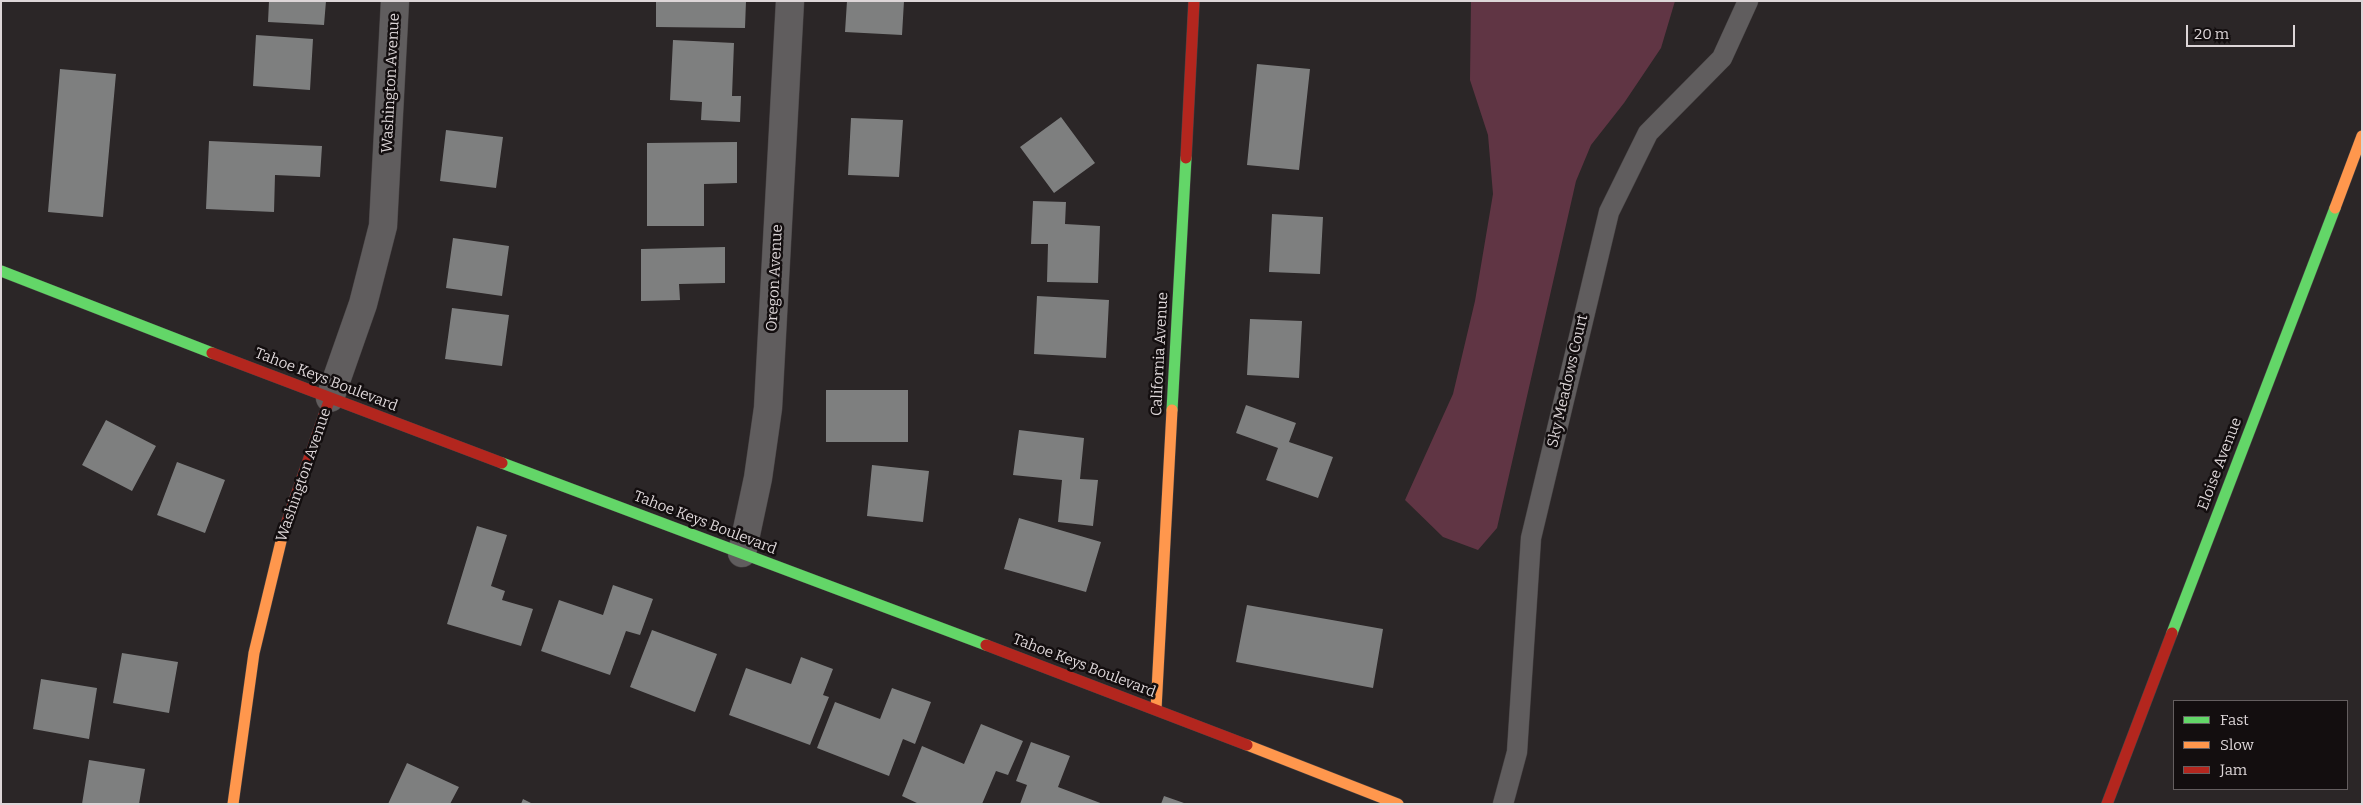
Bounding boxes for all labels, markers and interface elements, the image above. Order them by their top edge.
street label: Washington Avenue [378,13,404,153]
scale bar [2188,15,2297,47]
text: 20 m [2194,25,2229,43]
street label: Oregon Avenue [763,224,787,332]
street label: California Avenue [1148,292,1172,416]
street label: Sky Meadows Court [1544,313,1592,449]
street label: Tahoe Keys Boulevard [252,344,400,416]
street label: Washington Avenue [273,406,335,544]
street label: Eloise Avenue [2194,415,2246,513]
street label: Tahoe Keys Boulevard [631,487,779,559]
street label: Tahoe Keys Boulevard [1010,630,1158,702]
legend [2173,700,2348,790]
text: Fast [2220,711,2249,729]
text: Slow [2220,736,2254,754]
text: Jam [2220,761,2247,779]

